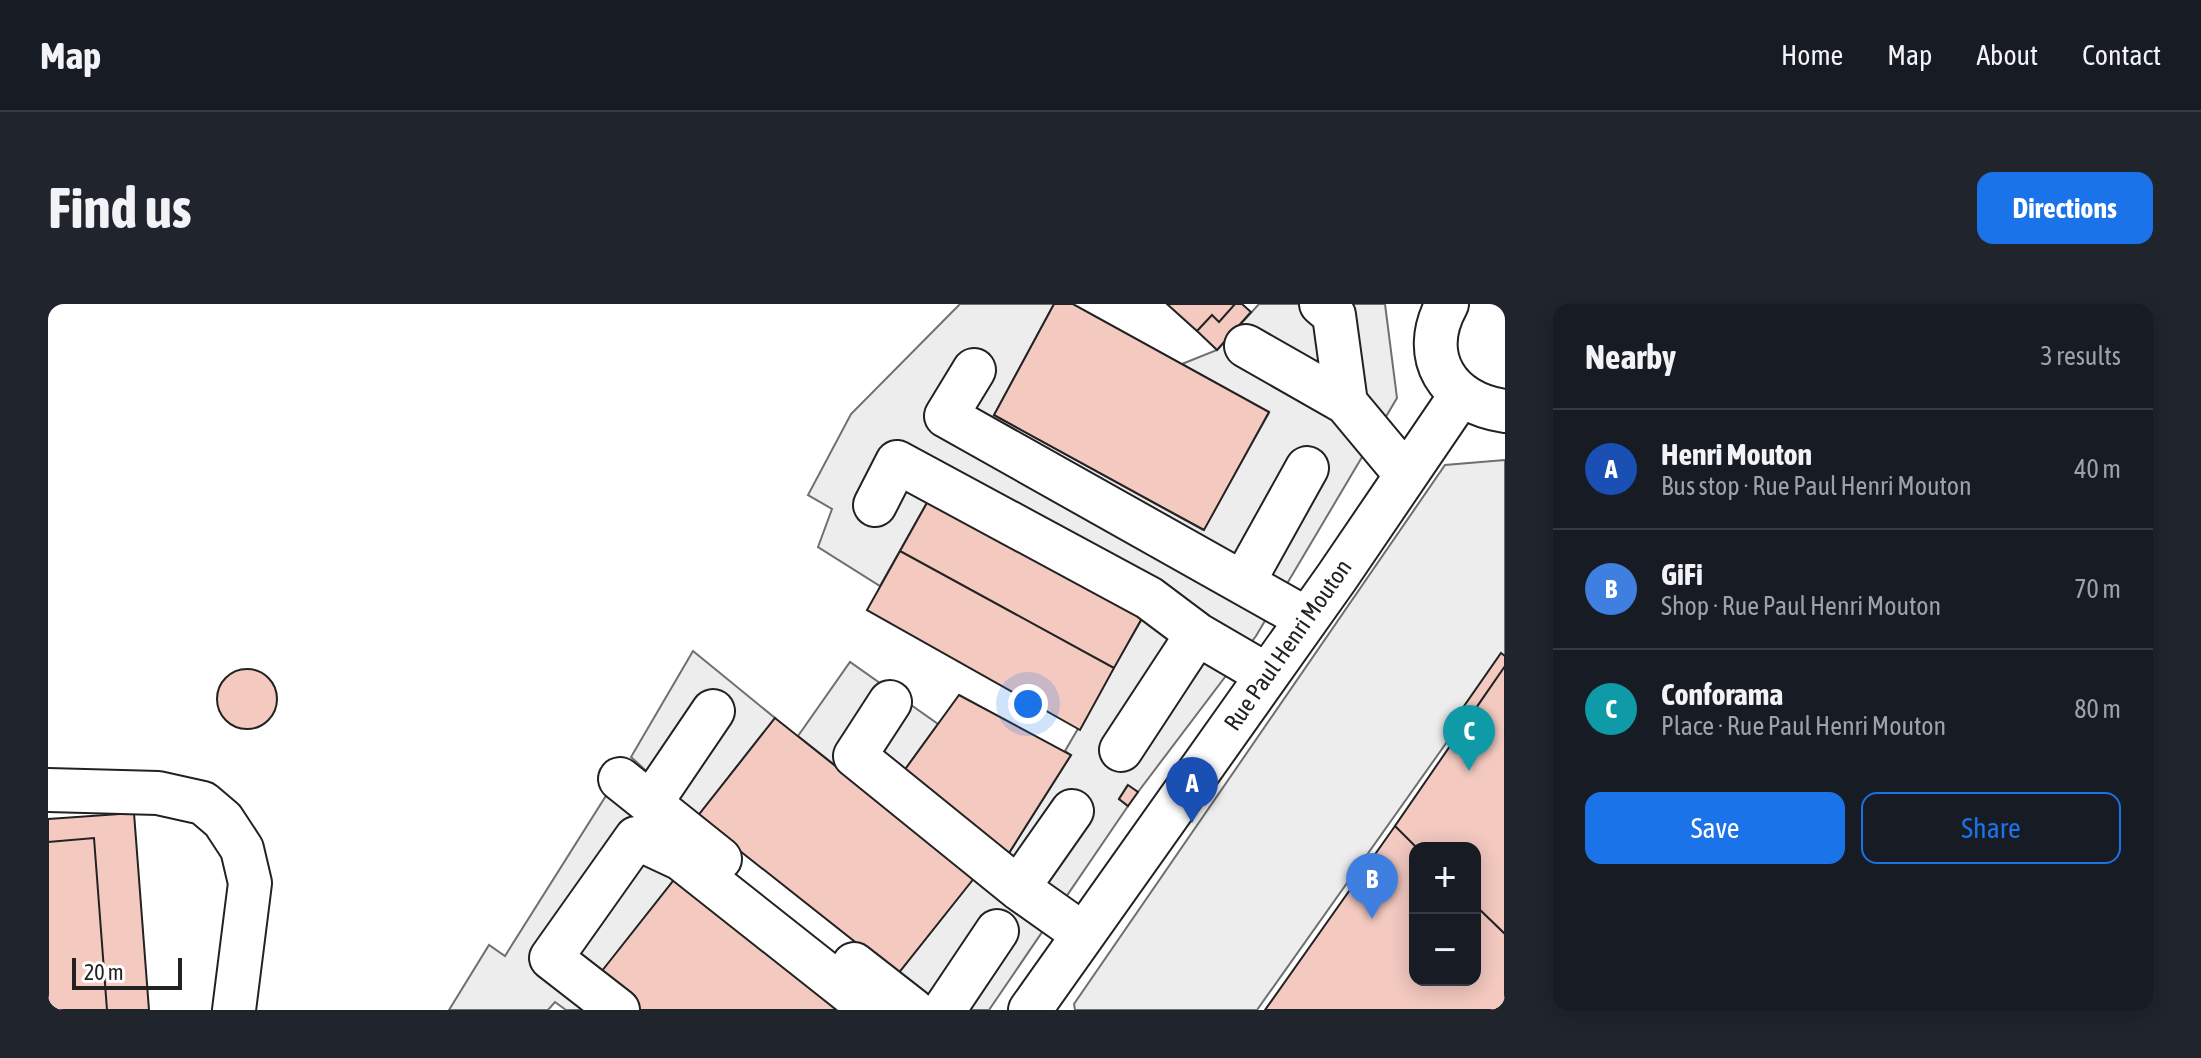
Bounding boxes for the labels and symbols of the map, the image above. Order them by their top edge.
street label: Rue Paul Henri Mouton [1218,554,1357,735]
your location [1008,684,1048,724]
pin: C [1443,705,1495,771]
pin: A [1166,757,1218,823]
pin: B [1346,853,1398,919]
scale bar [72,954,182,990]

